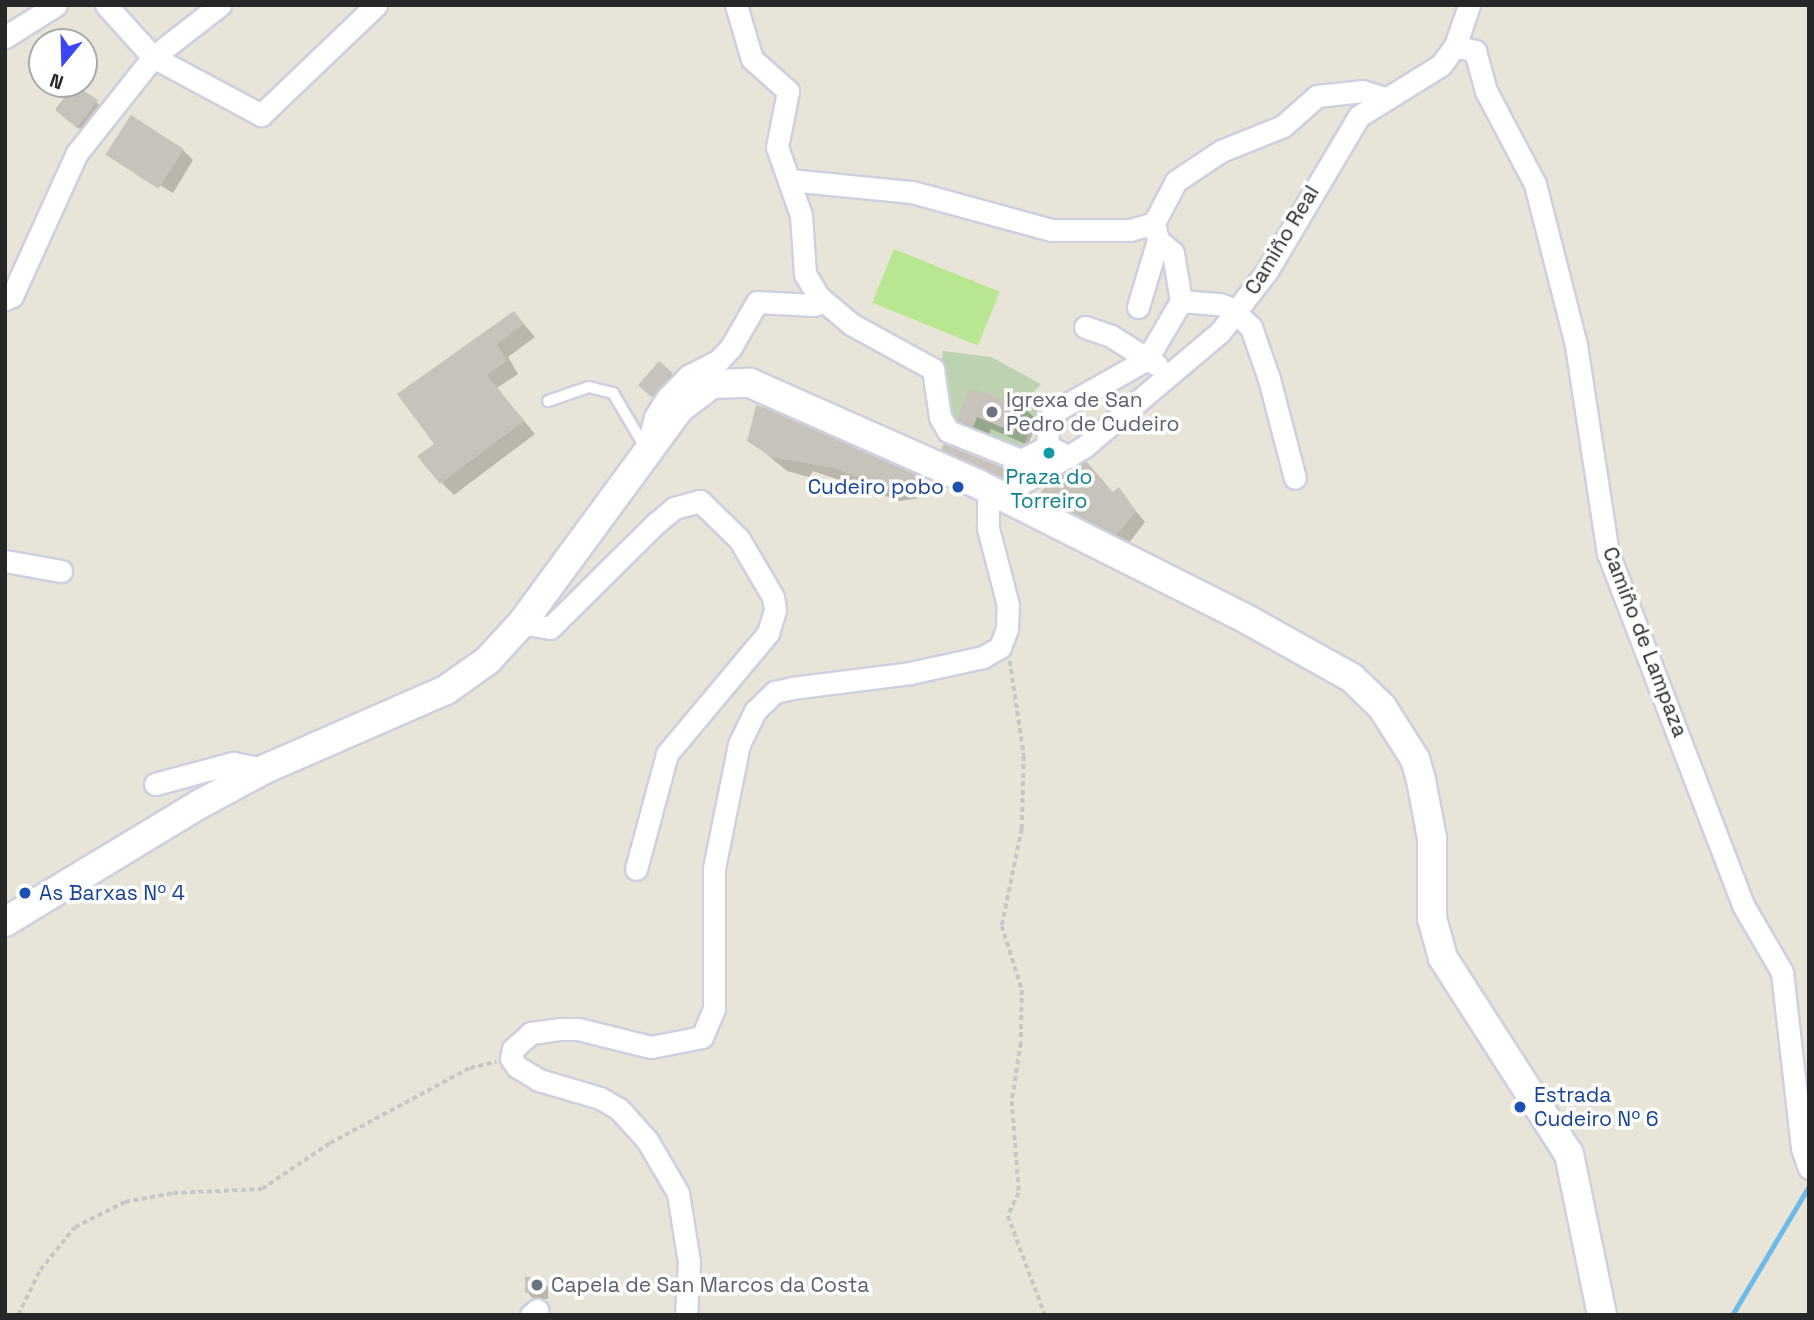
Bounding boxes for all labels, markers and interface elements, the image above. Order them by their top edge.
north arrow [28,28,98,98]
text: N [47,68,67,95]
street label: Camiño Real [1240,181,1324,299]
place label: Igrexa de San Pedro de Cudeiro [1006,387,1179,437]
marker: Igrexa de San Pedro de Cudeiro [984,404,1000,420]
marker: Praza do Torreiro [1041,445,1057,461]
place label: Praza do Torreiro [1005,464,1093,514]
place label: Cudeiro pobo [808,474,944,500]
marker: Cudeiro pobo [950,479,966,495]
street label: Camiño de Lampaza [1597,543,1693,741]
place label: As Barxas Nº 4 [39,880,185,906]
marker: As Barxas Nº 4 [17,885,33,901]
place label: Estrada Cudeiro Nº 6 [1534,1082,1659,1132]
marker: Estrada Cudeiro Nº 6 [1512,1099,1528,1115]
place label: Capela de San Marcos da Costa [551,1272,869,1298]
marker: Capela de San Marcos da Costa [529,1277,545,1293]

